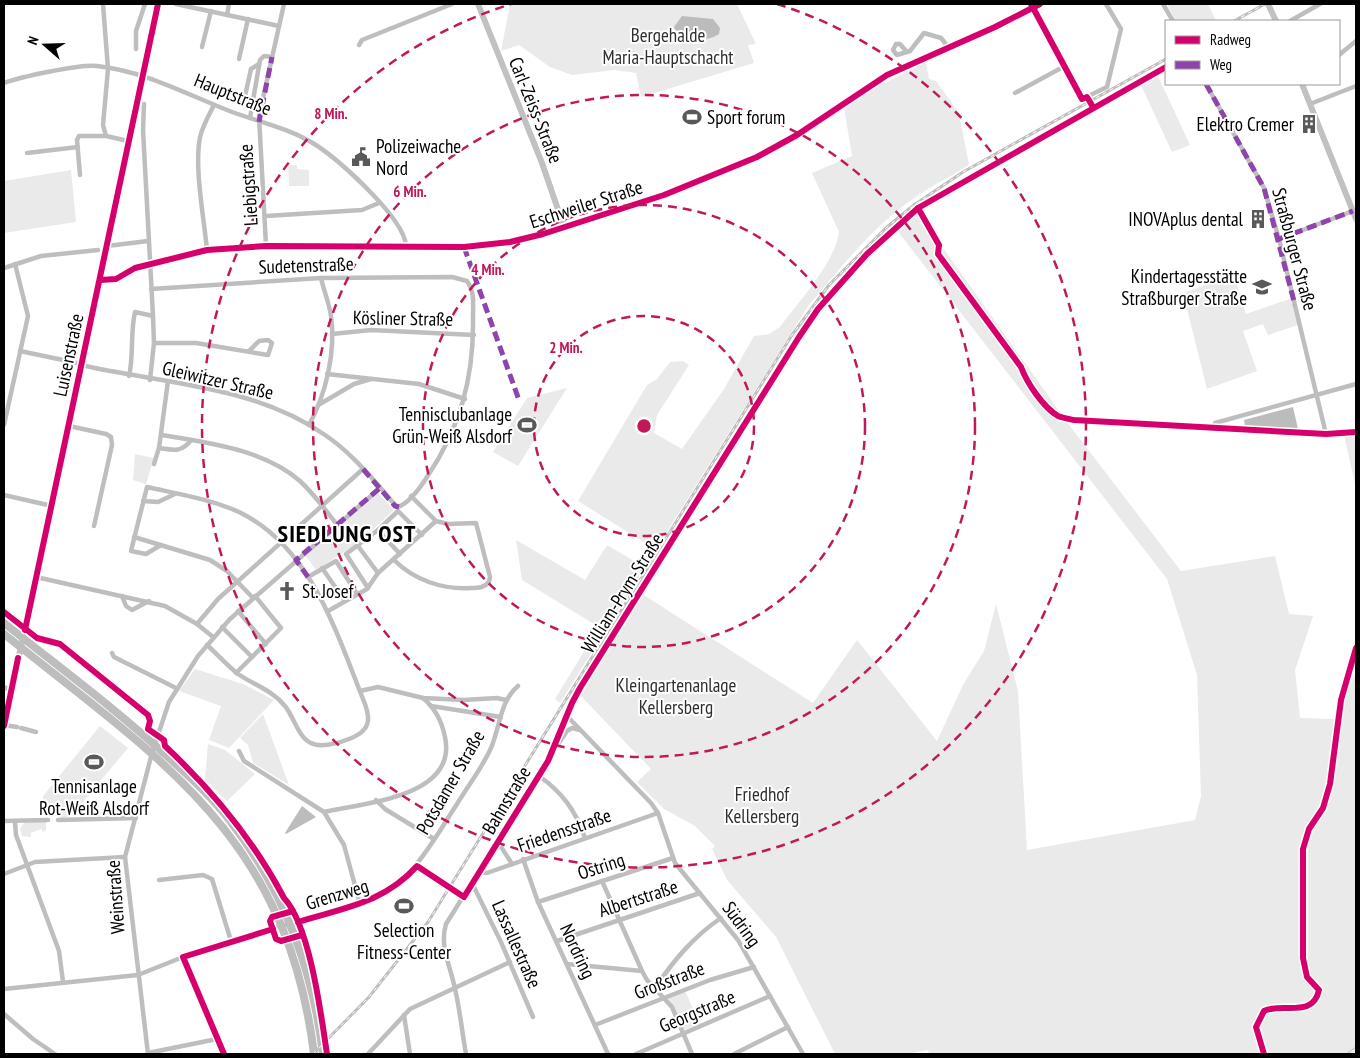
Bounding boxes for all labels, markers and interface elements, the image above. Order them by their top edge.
north arrow [20,20,70,70]
legend [1165,20,1340,85]
park label: Bergehalde Maria-Hauptschacht [602,23,734,69]
text: Radweg [1210,30,1251,49]
text: N [23,34,43,47]
street label: Carl-Zeiss-Straße [504,53,568,167]
text: Weg [1210,55,1232,74]
street label: Hauptstraße [191,68,275,120]
text: 8 Min. [314,104,348,123]
place label: Sport forum [707,105,785,129]
sports icon: Sport forum [681,106,703,128]
place label: Elektro Cremer [1197,112,1295,136]
building icon: Elektro Cremer [1298,113,1320,135]
place label: Polizeiwache Nord [376,134,461,180]
street label: Liebigstraße [233,143,263,227]
public building icon: Polizeiwache Nord [350,146,372,168]
street label: Eschweiler Straße [526,174,646,234]
text: 6 Min. [393,182,427,201]
street label: Straßburger Straße [1267,185,1323,313]
place label: INOVAplus dental [1128,207,1244,231]
building icon: INOVAplus dental [1247,208,1269,230]
street label: Sudetenstraße [258,251,354,279]
text: 4 Min. [471,260,505,279]
place label: Kindertagesstätte Straßburger Straße [1121,264,1247,310]
school or university icon: Kindertagesstätte Straßburger Straße [1251,276,1273,298]
street label: Kösliner Straße [353,305,454,331]
street label: Luisenstraße [48,311,89,399]
text: 2 Min. [549,338,583,357]
street label: Gleiwitzer Straße [160,356,276,404]
place label: Tennisclubanlage Grün-Weiß Alsdorf [392,402,513,448]
sports icon: Tennisclubanlage Grün-Weiß Alsdorf [516,414,538,436]
centre of rings [635,417,653,435]
district label: SIEDLUNG OST [278,518,416,549]
street label: William-Prym-Straße [576,528,669,657]
place label: St. Josef [302,579,355,603]
church icon: St. Josef [276,580,298,602]
park label: Kleingartenanlage Kellersberg [616,673,737,719]
street label: Potsdamer Straße [410,725,490,838]
sports icon: Tennisanlage Rot-Weiß Alsdorf [83,751,105,773]
street label: Bahnstraße [476,762,536,838]
place label: Tennisanlage Rot-Weiß Alsdorf [39,774,150,820]
park label: Friedhof Kellersberg [725,782,799,828]
street label: Friedensstraße [514,803,614,857]
street label: Ostring [574,847,628,885]
street label: Weinstraße [100,859,130,935]
street label: Grenzweg [303,873,371,915]
street label: Albertstraße [595,874,681,922]
sports icon: Selection Fitness-Center [393,895,415,917]
street label: Lassallestraße [487,896,547,992]
street label: Südring [717,897,767,951]
place label: Selection Fitness-Center [357,918,452,964]
street label: Nordring [555,920,601,982]
street label: Großstraße [630,956,708,1004]
street label: Georgstraße [655,984,739,1038]

